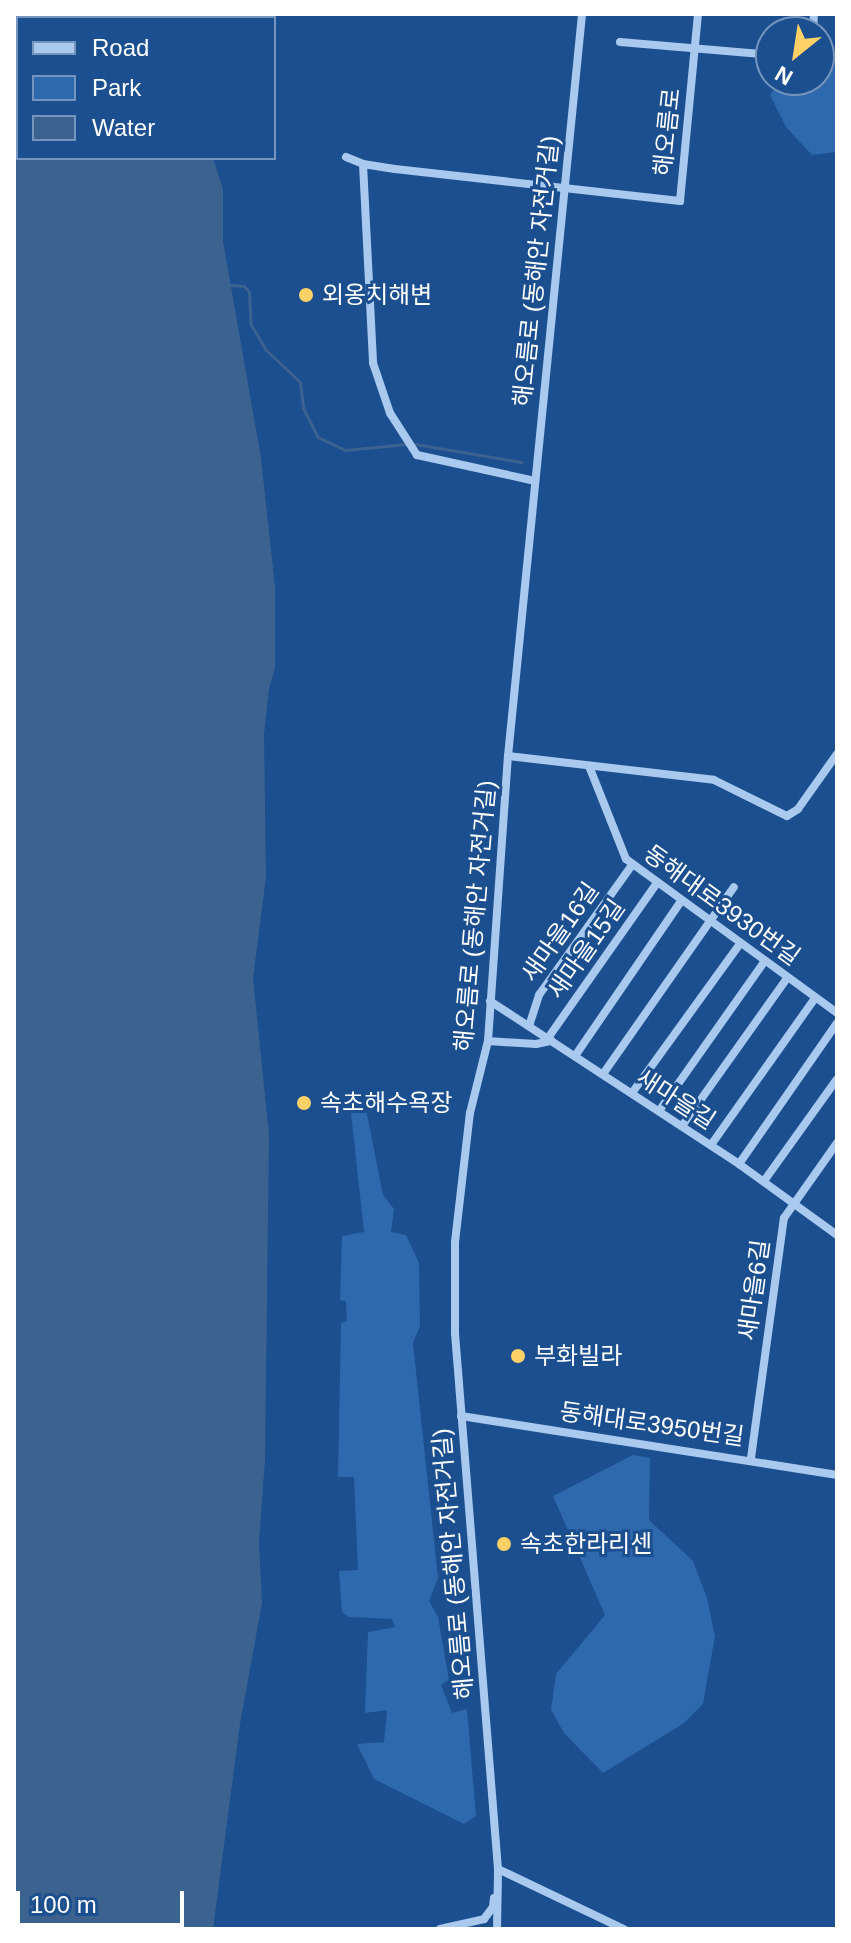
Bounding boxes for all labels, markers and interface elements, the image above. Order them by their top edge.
legend [16,16,276,160]
north arrow [755,16,835,96]
text: Road [92,34,149,61]
text: N [771,61,797,90]
text: Park [92,74,141,101]
street label: 해오름로 [648,87,686,177]
text: Water [92,114,155,141]
street label: 해오름로 (동해안 자전거길) [507,134,565,408]
place label: 외옹치해변 [322,281,432,309]
marker: 외옹치해변 [297,286,315,304]
street label: 해오름로 (동해안 자전거길) [449,779,501,1053]
street label: 동해대로3930번길 [638,839,806,971]
street label: 새마을16길 [515,877,605,987]
street label: 새마을15길 [541,894,631,1004]
street label: 새마을길 [631,1063,721,1135]
place label: 속초해수욕장 [320,1089,452,1117]
marker: 속초해수욕장 [295,1094,313,1112]
street label: 새마을6길 [733,1238,775,1342]
place label: 부화빌라 [534,1342,622,1370]
marker: 부화빌라 [509,1347,527,1365]
street label: 동해대로3950번길 [558,1397,746,1451]
street label: 해오름로 (동해안 자전거길) [427,1427,479,1701]
place label: 속초한라리센 [520,1530,652,1558]
marker: 속초한라리센 [495,1535,513,1553]
scale bar [20,1875,188,1925]
text: 100 m [30,1891,97,1918]

